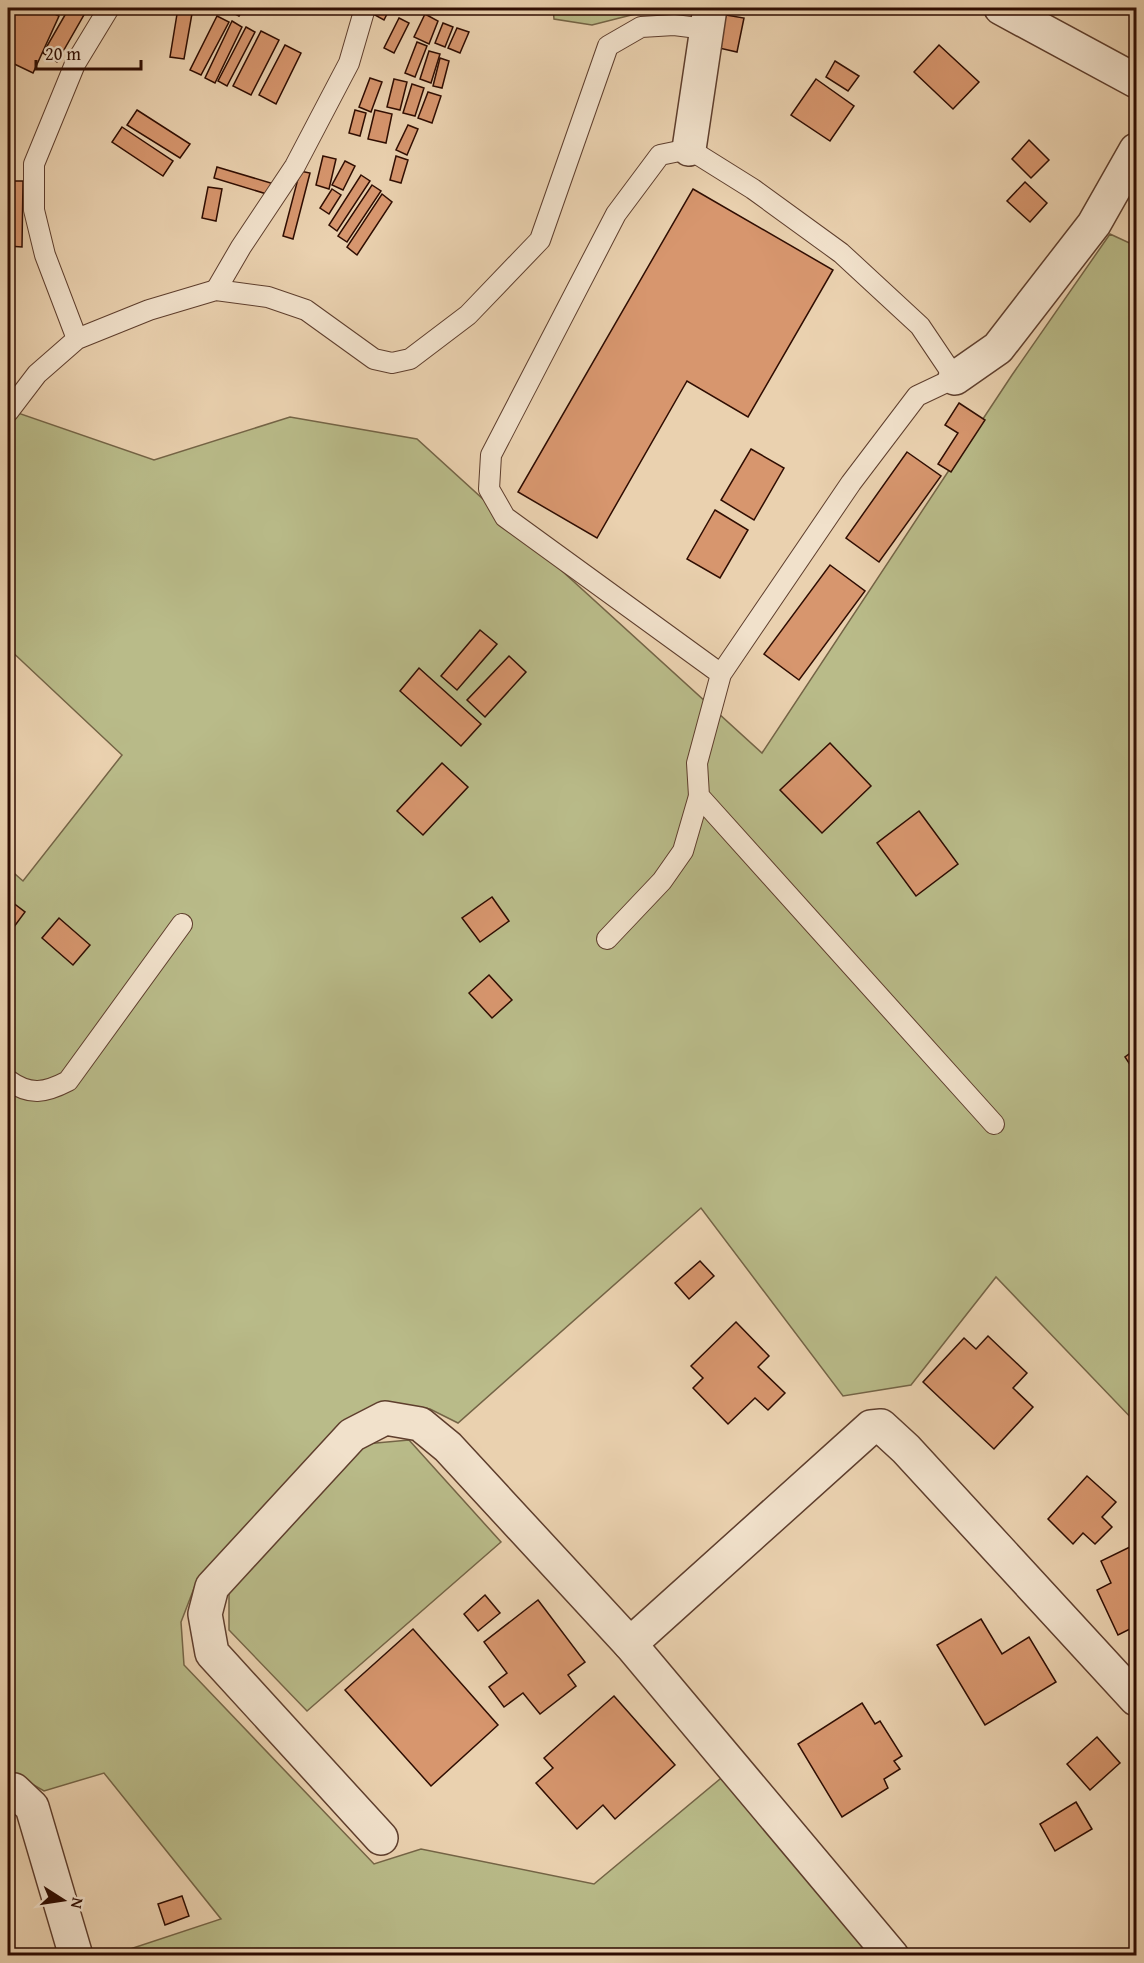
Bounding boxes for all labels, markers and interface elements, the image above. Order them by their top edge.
scale bar [36,33,141,71]
text: 20 m [45,40,81,67]
north arrow [33,1870,93,1930]
text: N [65,1895,91,1911]

